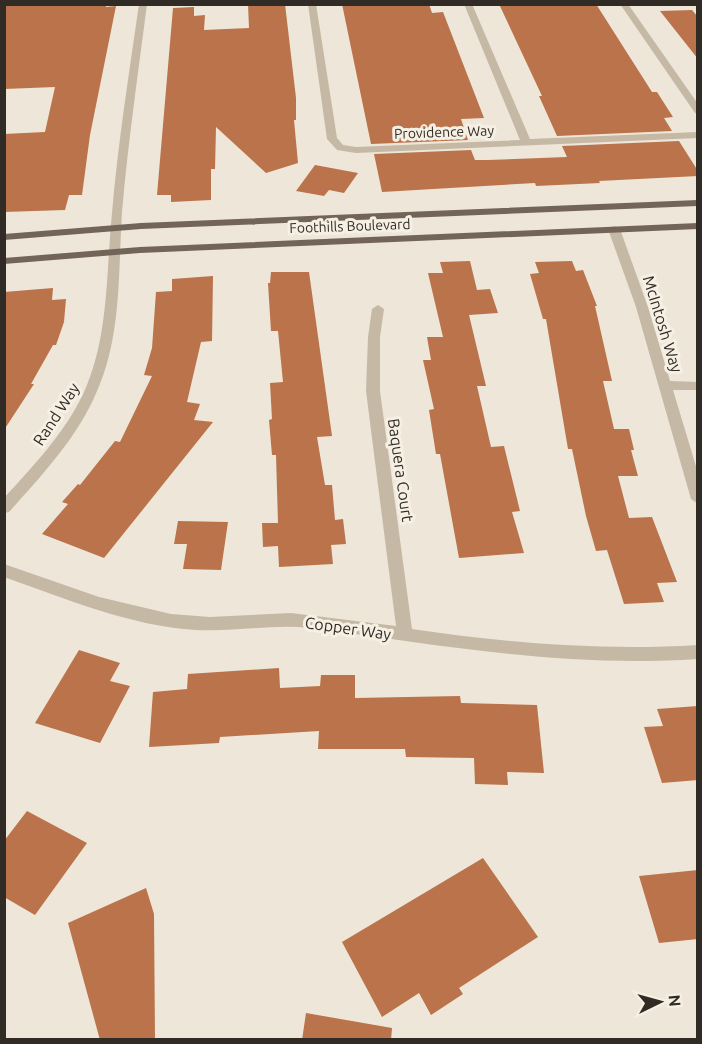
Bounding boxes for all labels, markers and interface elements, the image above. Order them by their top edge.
street label: Providence Way [394,122,494,142]
street label: Foothills Boulevard [289,216,411,236]
street label: McIntosh Way [640,273,686,375]
street label: Rand Way [29,379,83,449]
street label: Baquera Court [385,417,417,524]
street label: Copper Way [304,613,393,643]
north arrow [630,972,690,1032]
text: N [665,994,684,1007]

